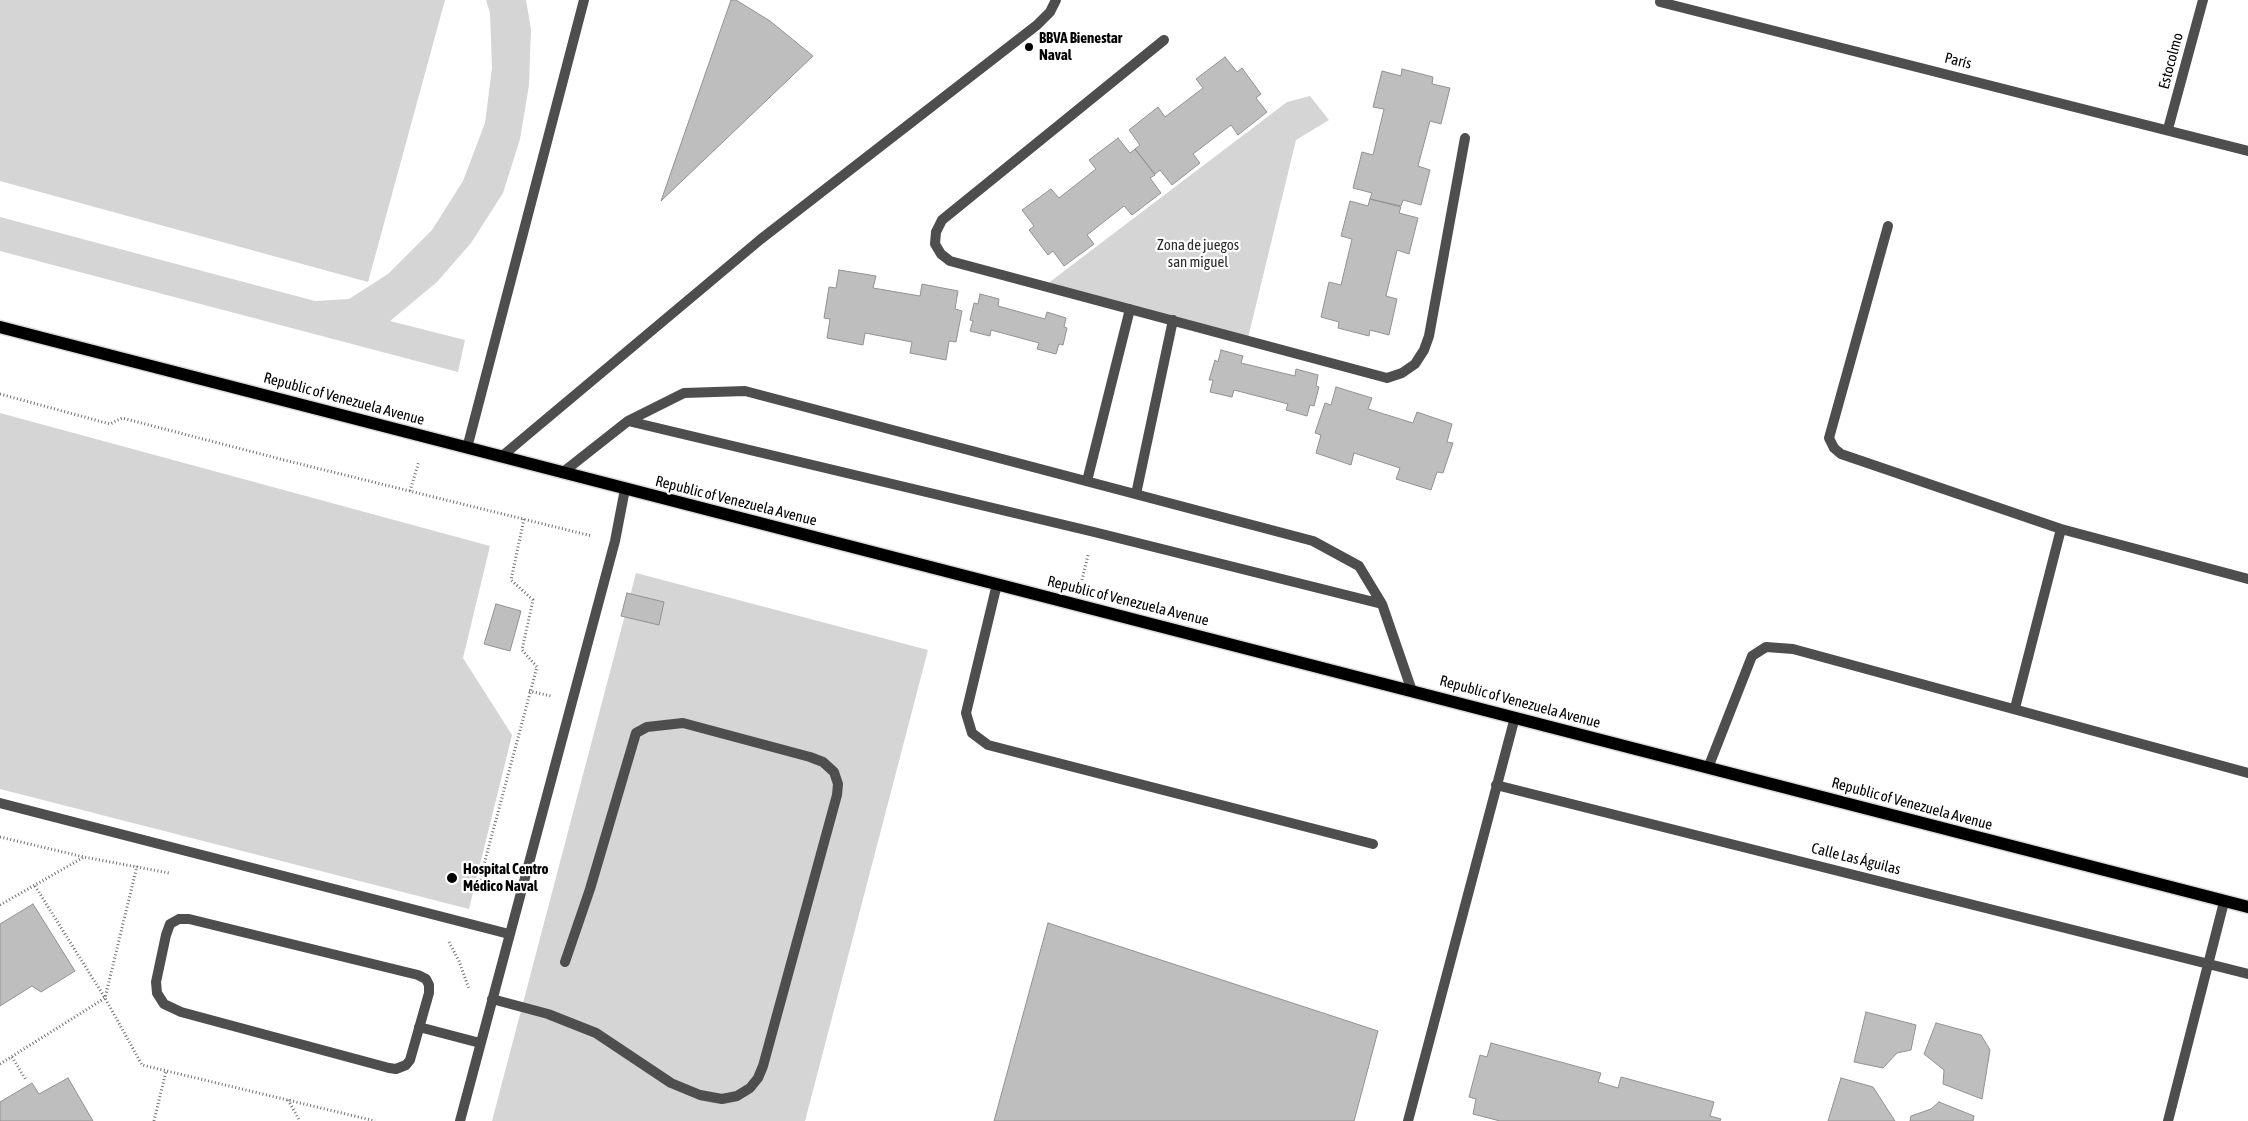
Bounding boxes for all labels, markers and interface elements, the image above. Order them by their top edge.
place label: BBVA Bienestar Naval [1039,29,1122,64]
street label: Estocolmo [2155,31,2187,91]
marker: BBVA Bienestar Naval [1023,41,1035,53]
street label: París [1943,49,1973,73]
park label: Zona de juegos san miguel [1157,236,1239,271]
street label: Republic of Venezuela Avenue [262,369,426,429]
street label: Republic of Venezuela Avenue [653,472,819,530]
street label: Republic of Venezuela Avenue [1045,572,1211,630]
street label: Republic of Venezuela Avenue [1438,672,1602,732]
street label: Republic of Venezuela Avenue [1830,774,1994,834]
street label: Calle Las Águilas [1810,839,1902,879]
place label: Hospital Centro Médico Naval [463,860,549,895]
marker: Hospital Centro Médico Naval [445,871,459,885]

